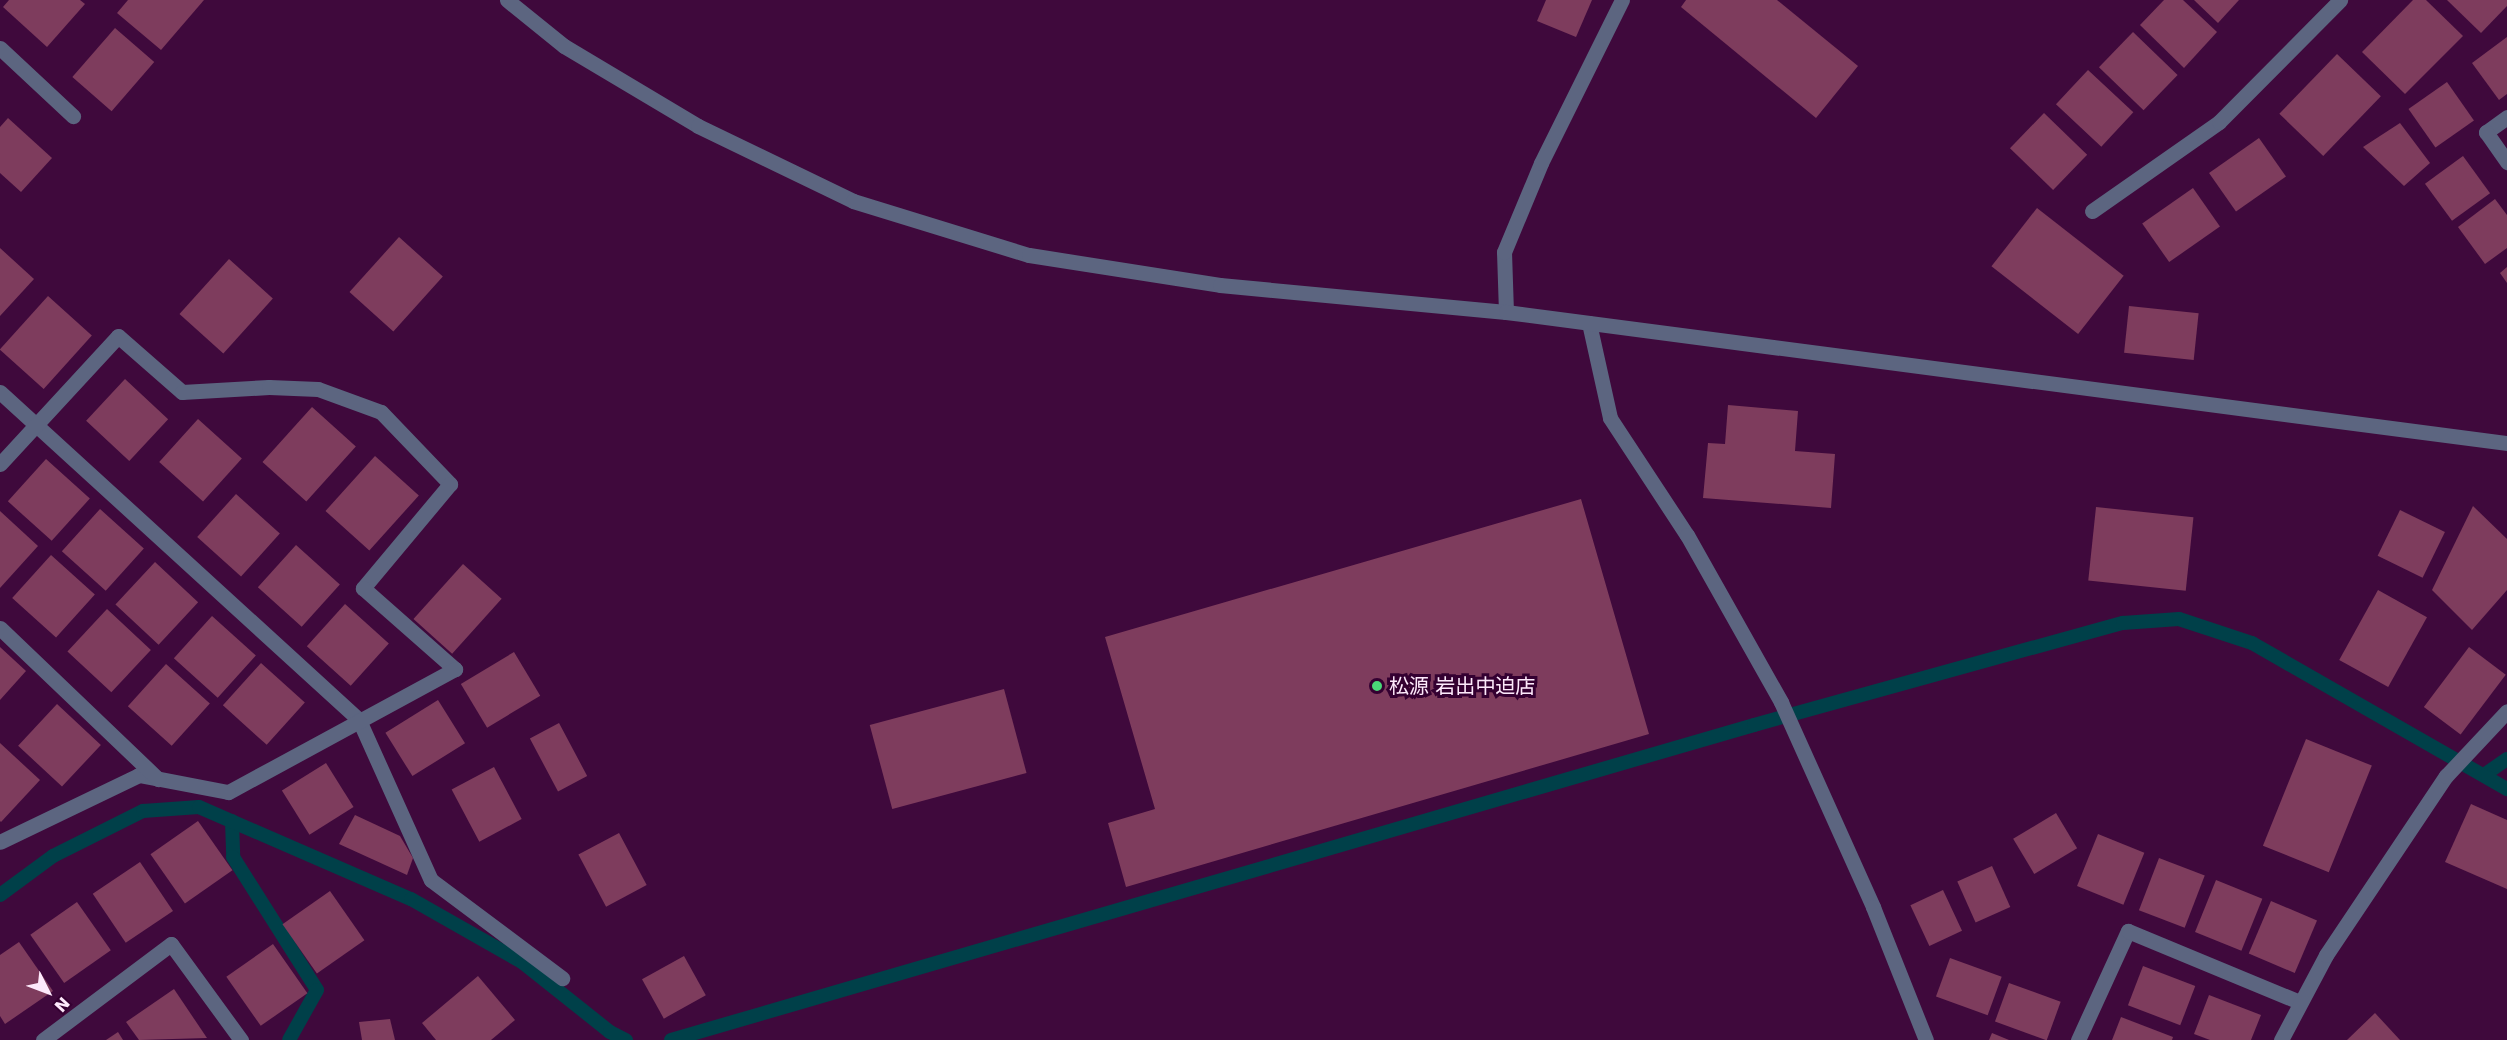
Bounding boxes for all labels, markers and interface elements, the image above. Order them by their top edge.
place label: 松源 岩出中迫店 [1389,674,1535,698]
marker: 松源 岩出中迫店 [1370,679,1384,693]
north arrow [18,962,78,1022]
text: N [50,993,73,1016]

